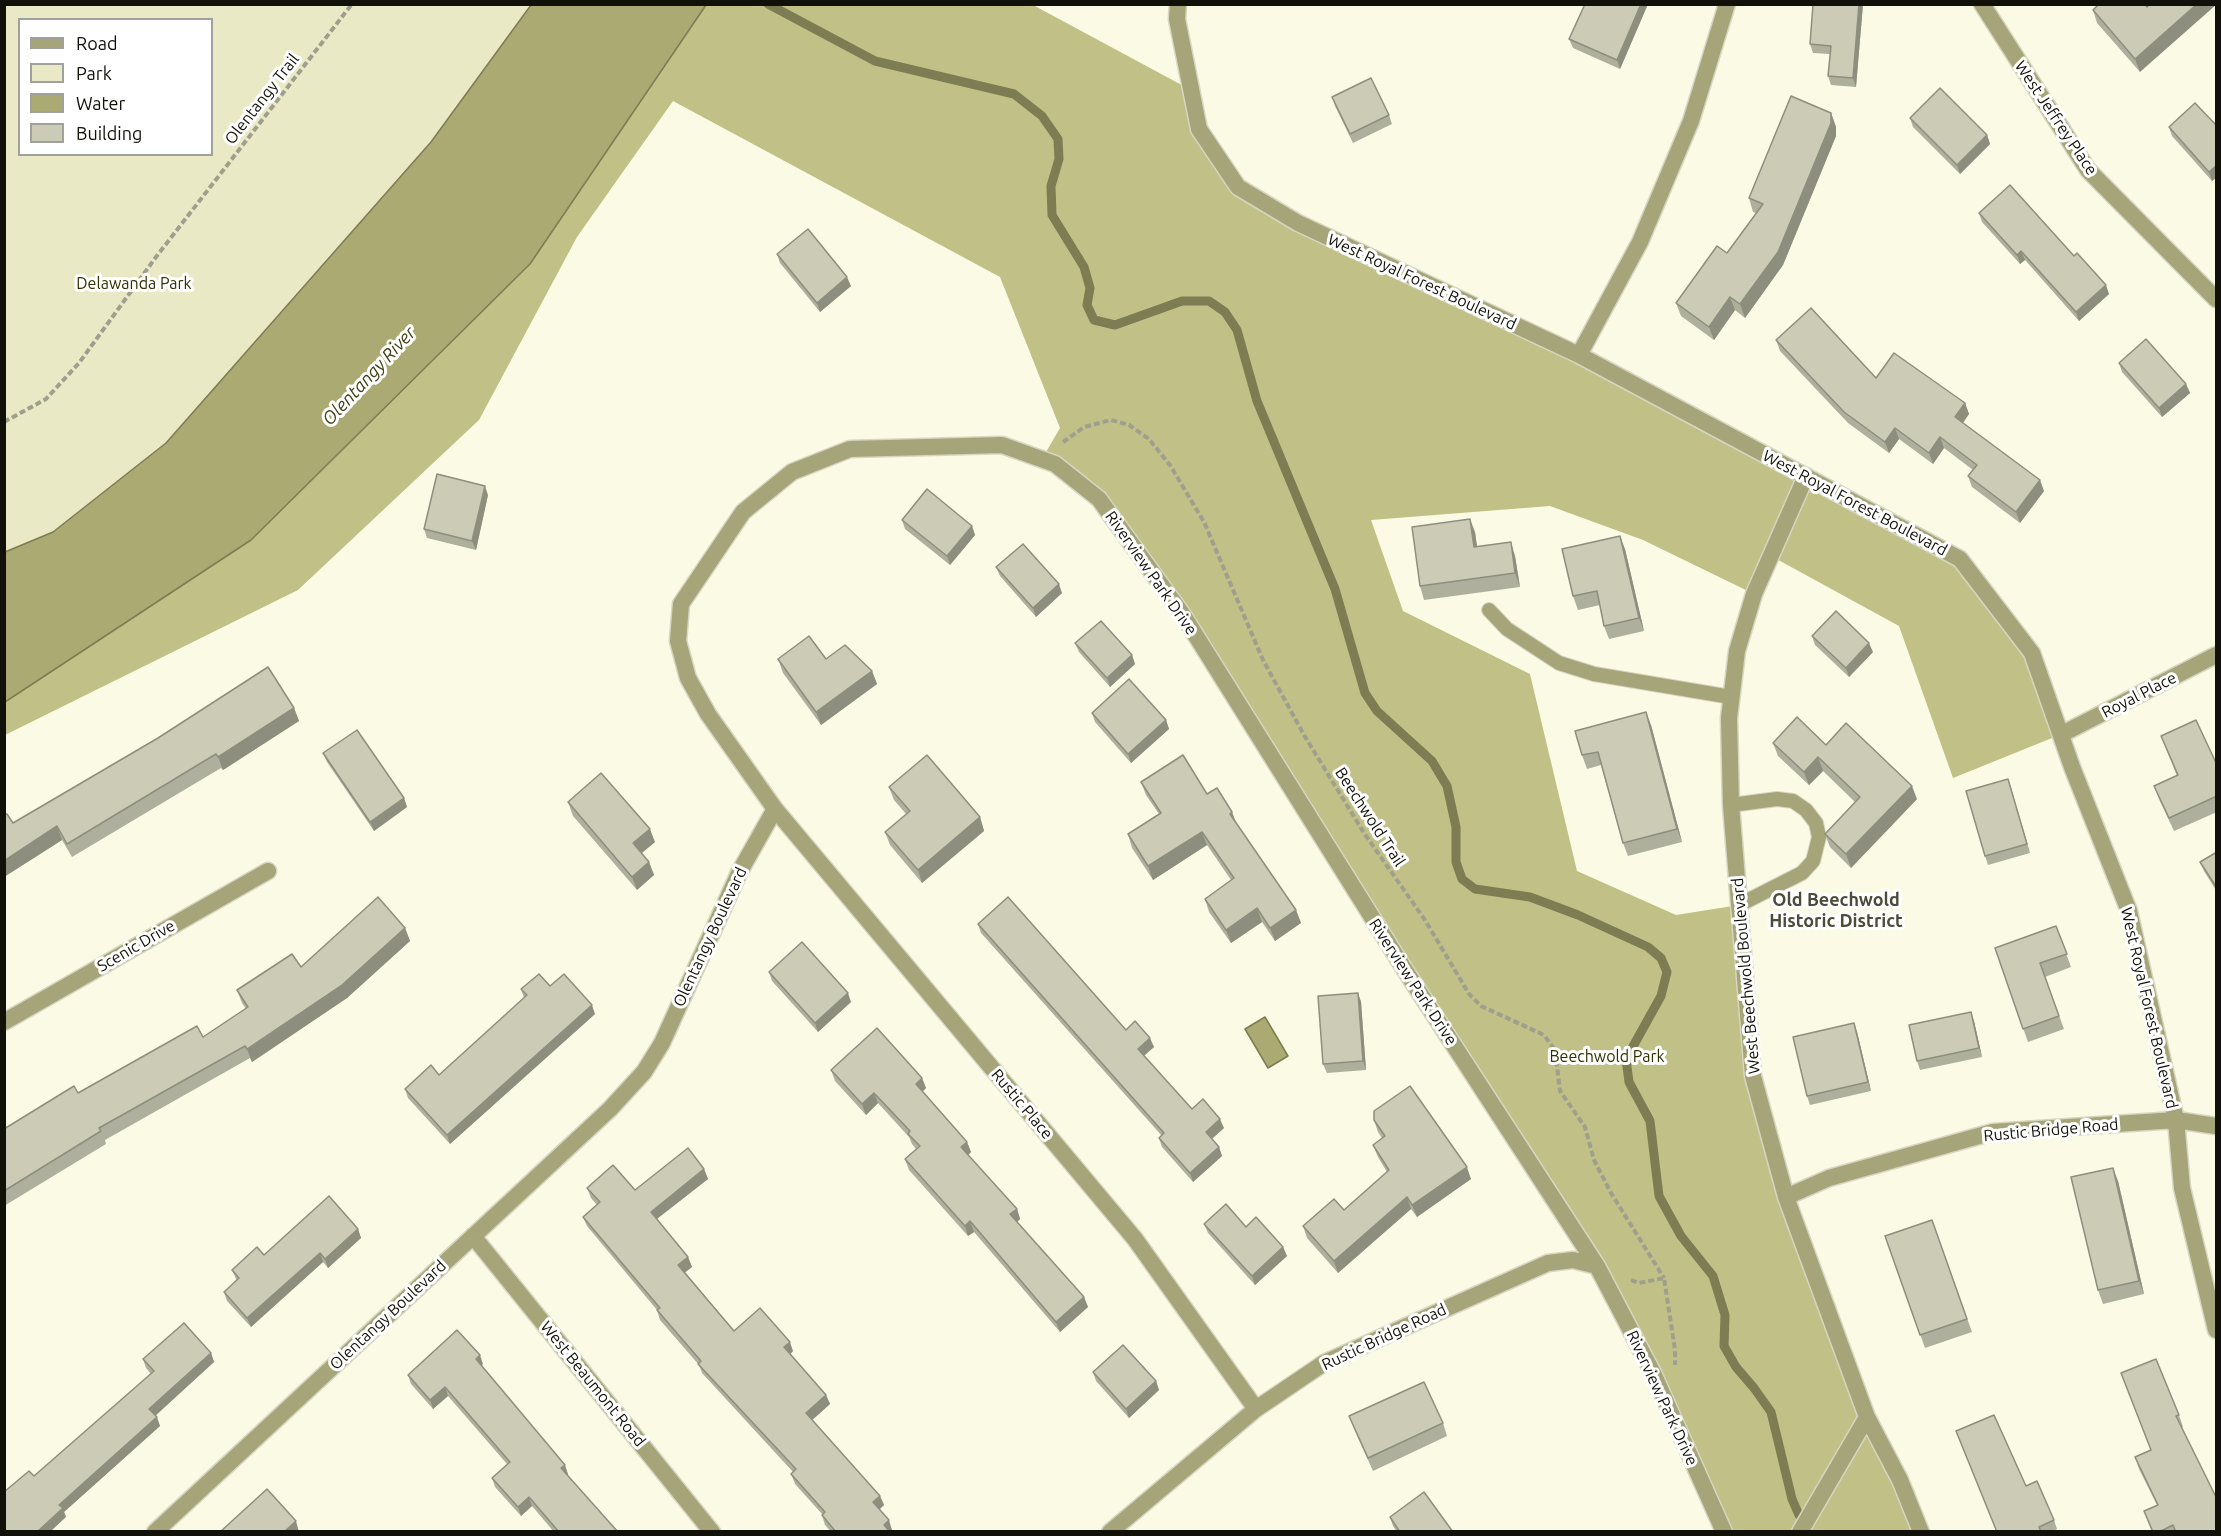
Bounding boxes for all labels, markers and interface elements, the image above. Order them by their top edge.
legend [18,18,213,156]
text: Road [76,33,118,53]
street label: Olentangy Trail [221,50,303,148]
street label: West Jeffrey Place [2011,57,2101,179]
text: Park [76,63,112,83]
text: Water [76,93,125,113]
text: Building [76,123,142,143]
street label: West Royal Forest Boulevard [1325,230,1519,334]
park label: Delawanda Park [76,274,192,294]
water label: Olentangy River [318,322,420,430]
street label: West Royal Forest Boulevard [1760,446,1950,560]
street label: Riverview Park Drive [1101,507,1201,639]
street label: Royal Place [2098,668,2180,722]
street label: Beechwold Trail [1331,764,1409,870]
street label: Olentangy Boulevard [669,864,751,1010]
street label: West Beechwold Boulevard [1728,877,1764,1075]
district label: Old Beechwold Historic District [1769,889,1903,932]
street label: West Royal Forest Boulevard [2116,905,2182,1111]
street label: Riverview Park Drive [1365,915,1461,1049]
street label: Scenic Drive [94,916,178,976]
park label: Beechwold Park [1549,1047,1665,1067]
street label: Rustic Place [987,1065,1057,1143]
street label: Rustic Bridge Road [1983,1115,2119,1145]
street label: Olentangy Boulevard [326,1256,450,1374]
street label: Rustic Bridge Road [1319,1300,1449,1374]
street label: West Beaumont Road [537,1317,649,1451]
street label: Riverview Park Drive [1622,1327,1702,1469]

